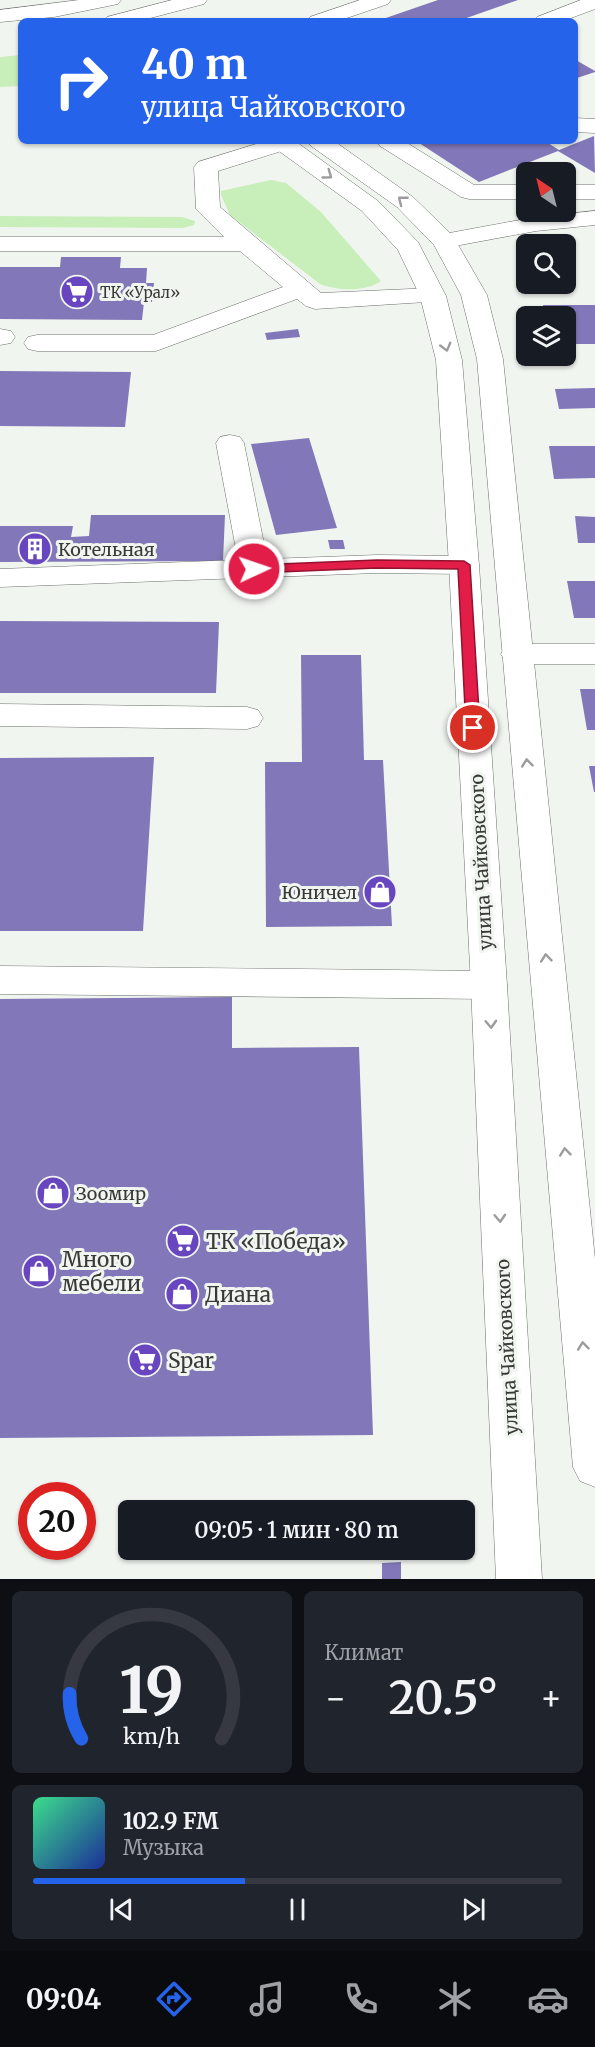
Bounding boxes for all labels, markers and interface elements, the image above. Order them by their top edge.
text: 40 m [141,38,247,90]
icon: right [42,42,120,120]
text: улица Чайковского [141,90,405,124]
north arrow [516,162,576,222]
map controls [516,162,576,366]
one-way arrow [321,168,332,179]
one-way arrow [398,197,409,208]
button: search [516,234,576,294]
supermarket icon: ТК «Урал» [59,274,95,310]
place label: ТК «Урал» [100,283,180,302]
button: layers [516,306,576,366]
one-way arrow [438,342,451,352]
building icon: Котельная [17,531,53,567]
position arrow [222,537,286,601]
place label: Котельная [58,538,155,561]
pin [447,702,498,753]
icon: arrive [456,711,489,744]
one-way arrow [521,759,534,768]
street label: улица Чайковского [465,773,497,951]
shop icon: Юничел [362,874,398,910]
place label: Юничел [281,881,357,904]
one-way arrow [540,953,553,962]
one-way arrow [484,1019,497,1028]
one-way arrow [559,1147,572,1156]
shop icon: Зоомир [35,1175,71,1211]
place label: Зоомир [76,1182,146,1205]
one-way arrow [494,1214,507,1223]
supermarket icon: ТК «Победа» [165,1223,201,1259]
place label: ТК «Победа» [206,1228,346,1255]
place label: Много мебели [62,1246,141,1297]
shop icon: Много мебели [21,1253,57,1289]
street label: улица Чайковского [491,1258,523,1436]
shop icon: Диана [164,1276,200,1312]
place label: Диана [205,1281,271,1308]
one-way arrow [577,1341,590,1350]
supermarket icon: Spar [127,1342,163,1378]
place label: Spar [168,1347,214,1374]
speed limit sign: 20 [18,1482,96,1560]
text: 09:05 · 1 мин · 80 m [194,1516,399,1544]
text: Климат [325,1640,404,1665]
text: 19 [120,1652,184,1730]
text: 20.5° [388,1670,498,1726]
text: − [325,1678,347,1719]
text: + [540,1678,562,1719]
text: km/h [123,1723,180,1750]
text: 102.9 FM [123,1807,219,1835]
text: Музыка [123,1835,204,1860]
icon: previous [105,1893,138,1926]
icon: pause [281,1893,314,1926]
icon: next [457,1893,490,1926]
icon: directions [153,1978,195,2020]
icon: music [246,1978,288,2020]
icon: phone [340,1978,382,2020]
icon: climate [434,1978,476,2020]
icon: car [527,1978,569,2020]
text: 09:04 [26,1982,101,2016]

